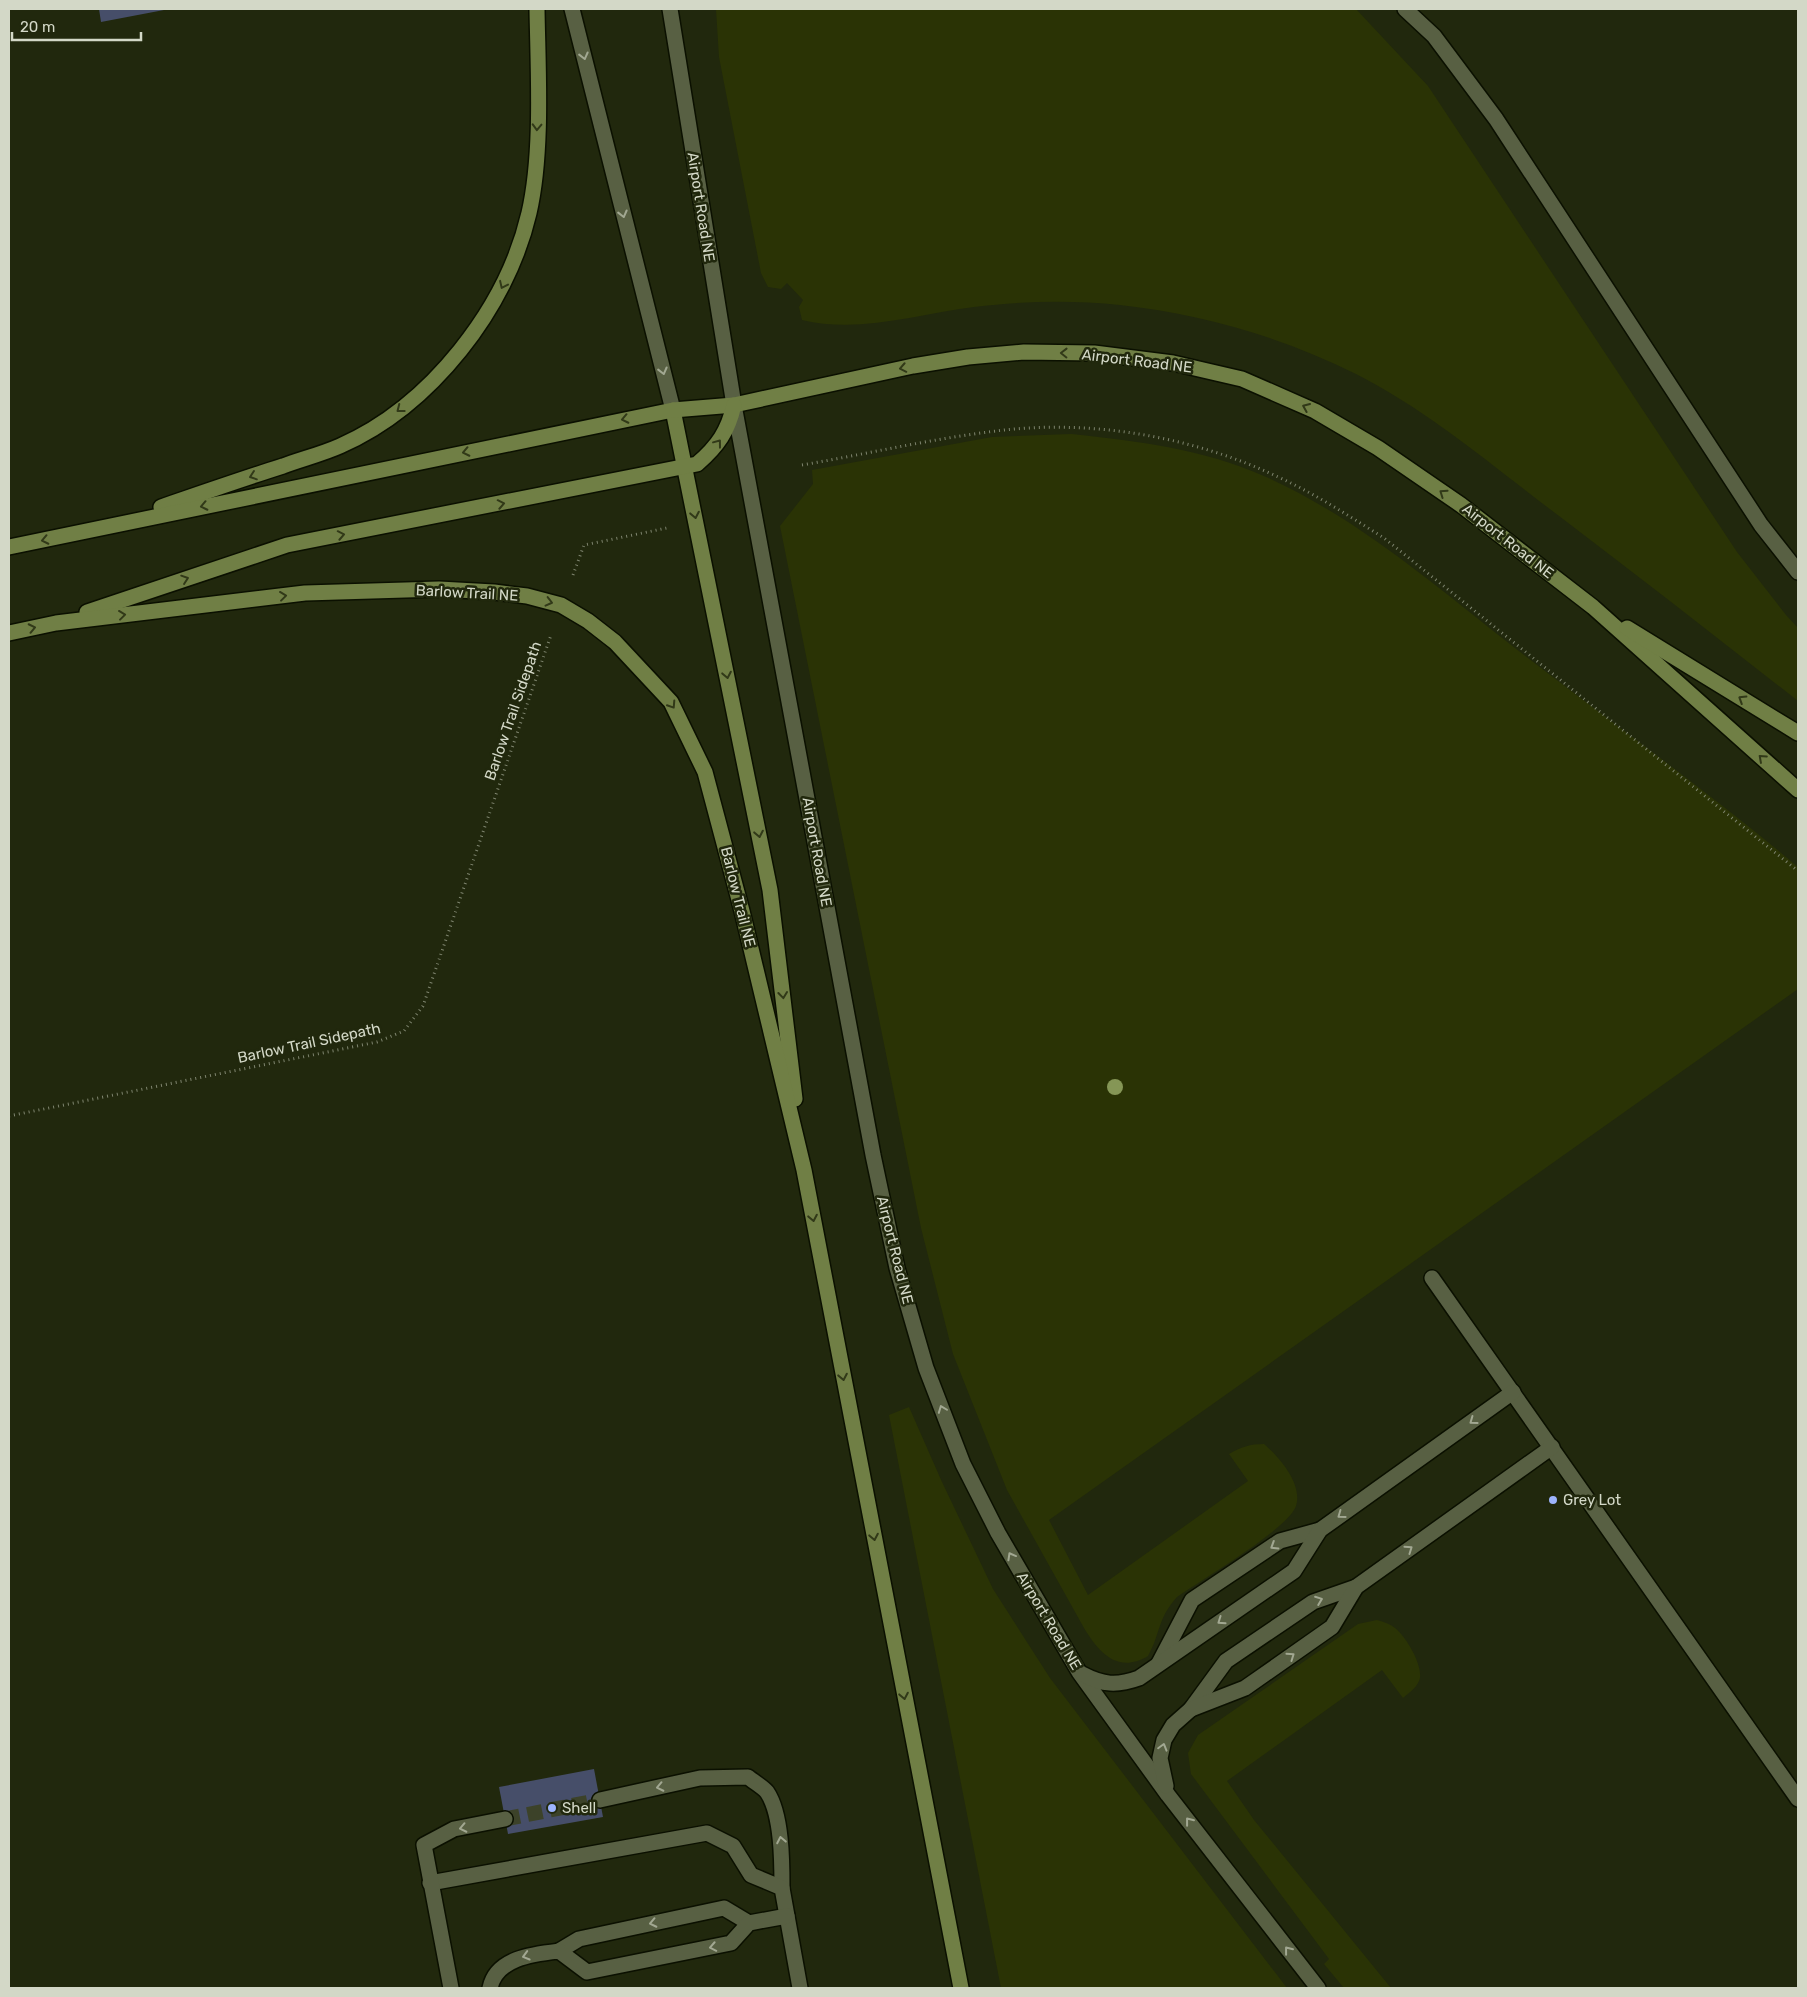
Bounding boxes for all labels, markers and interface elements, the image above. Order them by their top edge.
scale bar [12,10,141,42]
text: 20 m [20,18,55,36]
one-way arrow [578,52,589,61]
one-way arrow [531,124,542,132]
street label: Airport Road NE [683,151,719,263]
one-way arrow [617,209,628,218]
one-way arrow [499,280,509,289]
street label: Airport Road NE [1081,345,1193,377]
one-way arrow [1060,348,1068,358]
one-way arrow [898,362,907,373]
one-way arrow [657,367,668,376]
one-way arrow [1302,402,1311,413]
one-way arrow [397,403,406,411]
one-way arrow [620,414,629,424]
one-way arrow [712,439,721,449]
one-way arrow [461,446,470,457]
one-way arrow [250,470,258,480]
one-way arrow [1440,490,1449,499]
one-way arrow [199,500,208,511]
one-way arrow [496,500,505,510]
street label: Airport Road NE [1459,500,1557,582]
one-way arrow [689,511,699,520]
one-way arrow [337,530,346,541]
one-way arrow [40,534,49,544]
one-way arrow [181,575,189,585]
street label: Barlow Trail NE [415,581,519,605]
one-way arrow [280,591,288,602]
one-way arrow [545,596,554,607]
one-way arrow [118,610,126,621]
one-way arrow [28,623,37,634]
street label: Barlow Trail Sidepath [481,639,545,783]
one-way arrow [721,670,732,679]
one-way arrow [1738,695,1747,705]
one-way arrow [666,699,675,709]
one-way arrow [1758,754,1767,763]
street label: Airport Road NE [799,796,835,908]
one-way arrow [753,830,764,838]
street label: Barlow Trail NE [717,845,759,949]
one-way arrow [777,991,788,999]
street label: Barlow Trail Sidepath [236,1019,382,1067]
street label: Airport Road NE [873,1194,917,1306]
one-way arrow [807,1213,817,1222]
one-way arrow [838,1373,848,1382]
one-way arrow [937,1405,948,1414]
one-way arrow [1469,1415,1479,1424]
place label: Grey Lot [1563,1491,1621,1509]
marker: Grey Lot [1547,1494,1559,1506]
one-way arrow [1338,1510,1347,1518]
one-way arrow [868,1532,878,1541]
one-way arrow [1271,1539,1280,1549]
one-way arrow [1403,1546,1413,1555]
one-way arrow [1007,1552,1017,1561]
street label: Airport Road NE [1013,1569,1085,1673]
one-way arrow [1314,1596,1323,1606]
one-way arrow [1217,1615,1227,1624]
one-way arrow [1285,1653,1294,1662]
one-way arrow [899,1692,909,1701]
one-way arrow [1157,1744,1167,1752]
one-way arrow [655,1781,664,1792]
place label: Shell [562,1799,596,1817]
marker: Shell [546,1802,558,1814]
one-way arrow [1186,1818,1194,1827]
one-way arrow [458,1822,467,1832]
one-way arrow [776,1835,786,1844]
one-way arrow [649,1917,658,1928]
one-way arrow [709,1941,718,1951]
one-way arrow [1285,1946,1294,1956]
one-way arrow [522,1951,530,1961]

